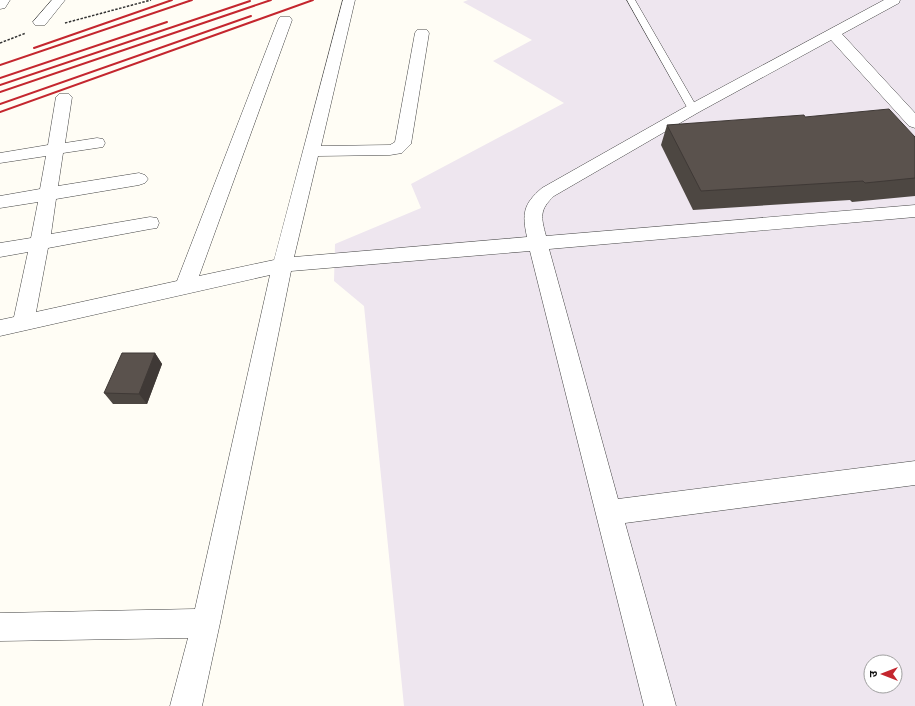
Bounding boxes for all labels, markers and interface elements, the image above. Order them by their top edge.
north arrow [863,654,903,694]
text: उ [866,670,880,677]

